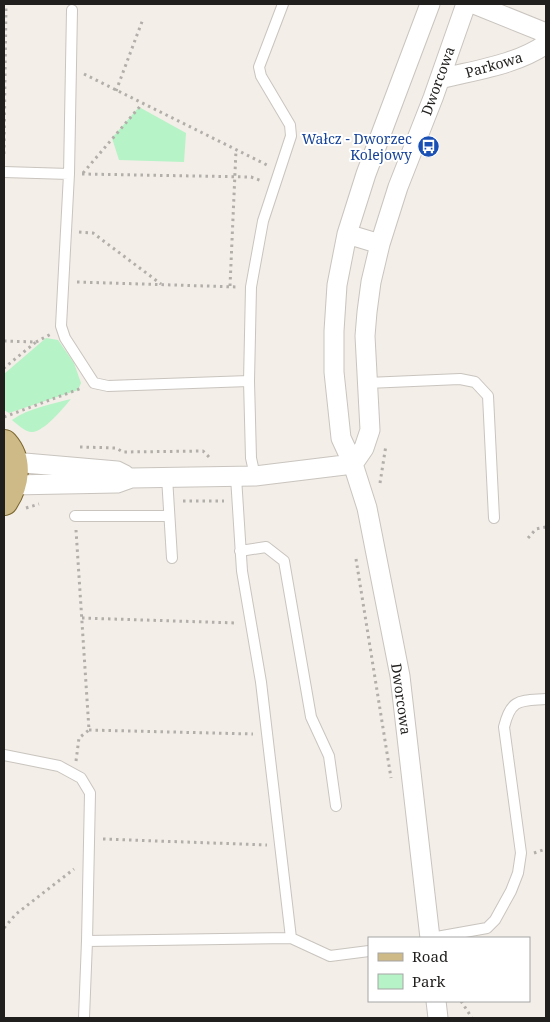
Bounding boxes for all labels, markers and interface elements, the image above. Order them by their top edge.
street label: Dworcowa [416,44,459,118]
street label: Parkowa [463,47,525,82]
place label: Wałcz - Dworzec Kolejowy [302,129,412,164]
bus stop icon: Wałcz - Dworzec Kolejowy [416,135,440,159]
street label: Dworcowa [387,662,416,736]
legend [368,937,530,1002]
text: Road [412,946,448,966]
text: Park [412,971,446,991]

